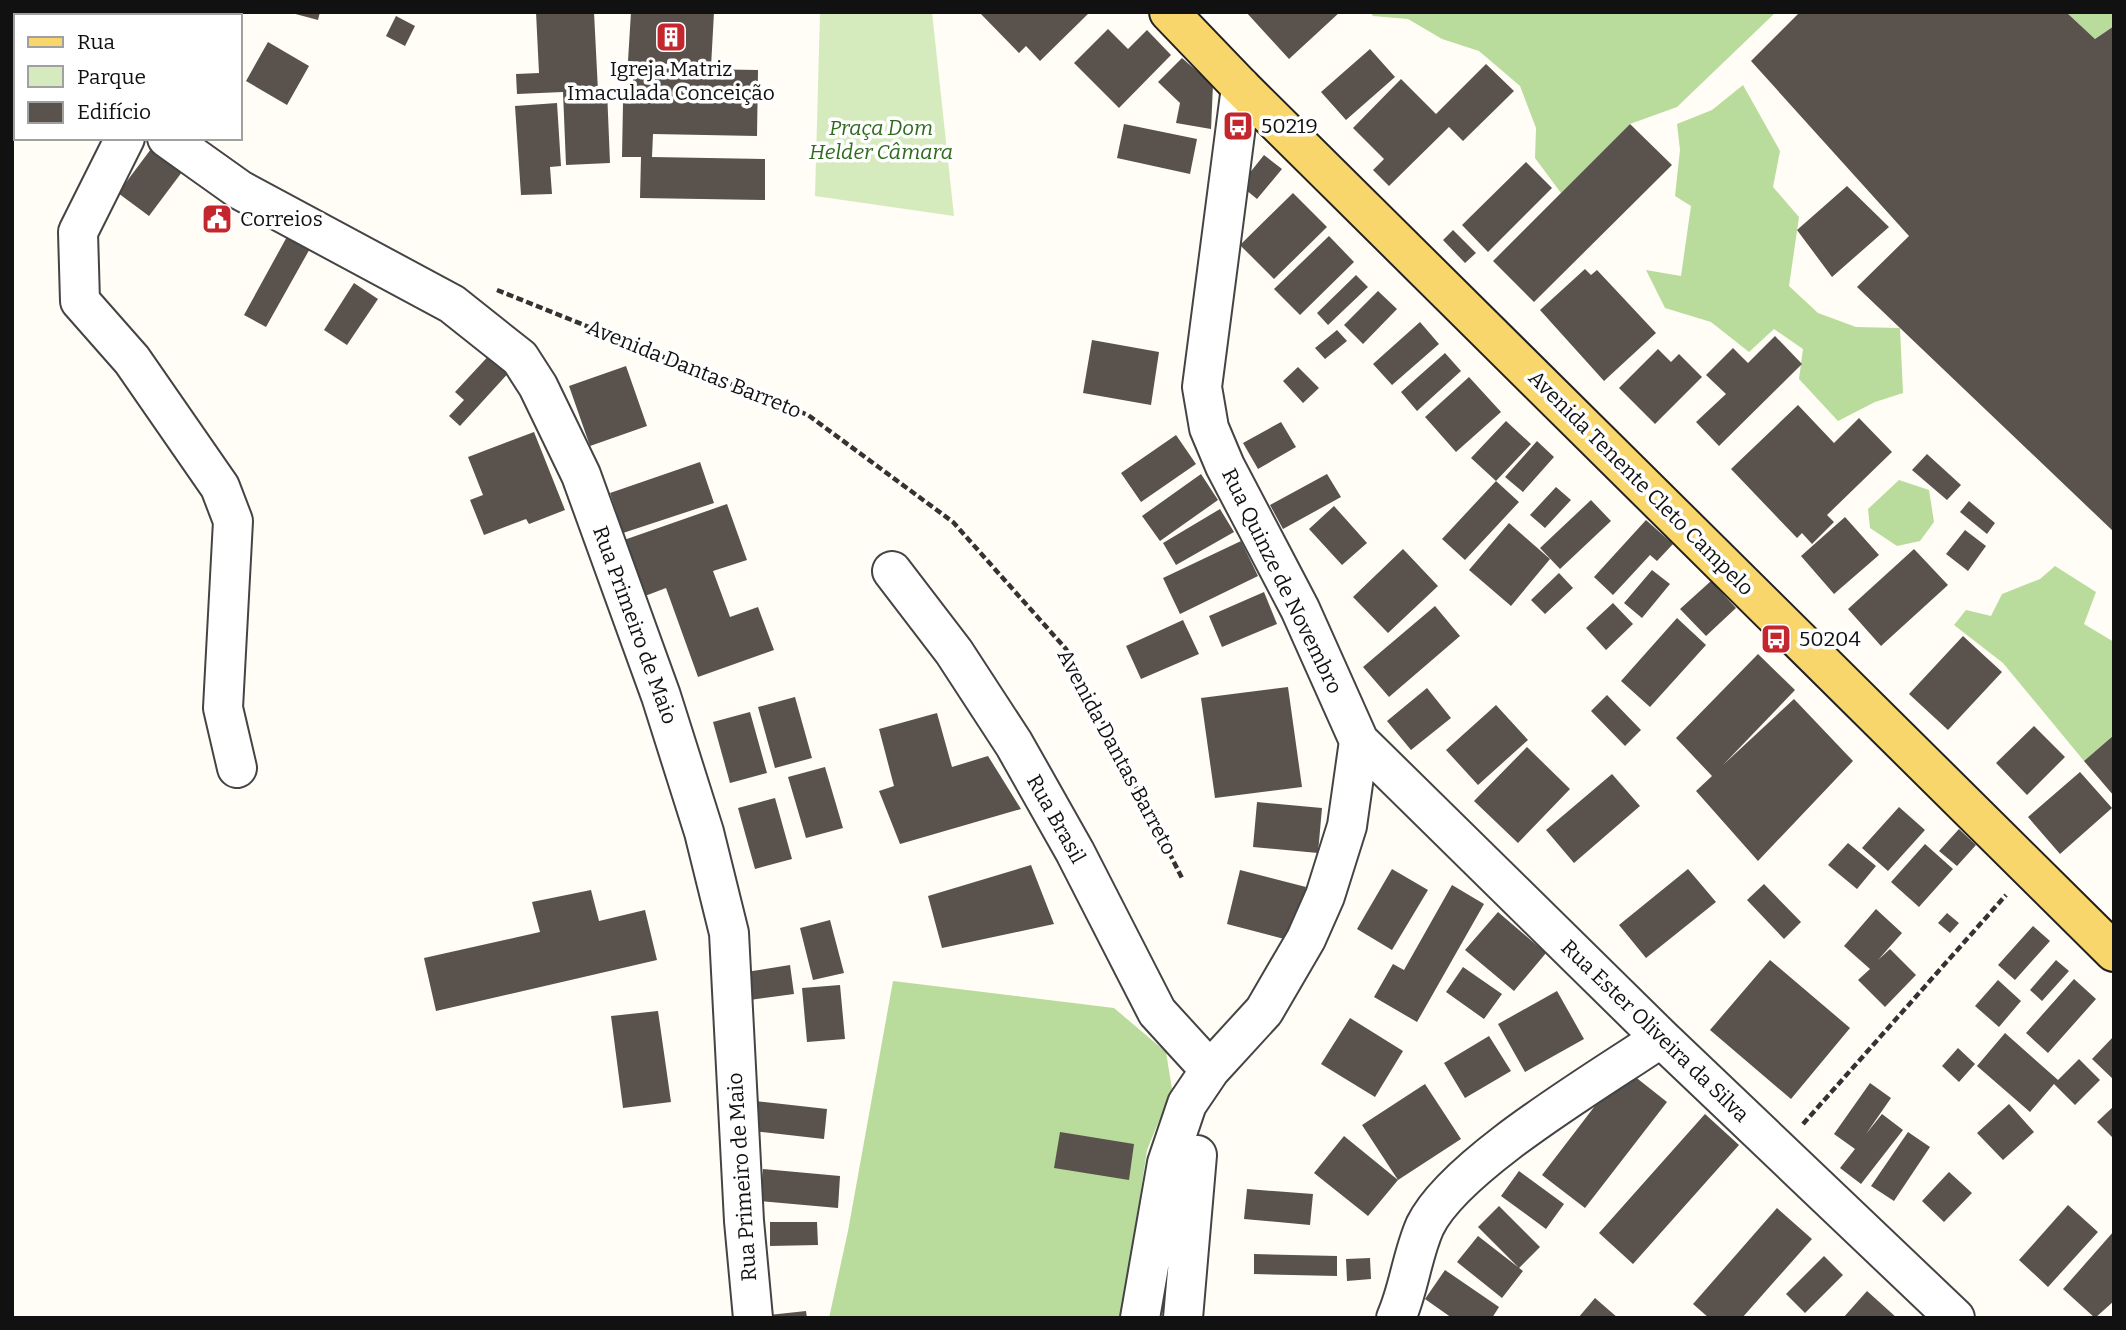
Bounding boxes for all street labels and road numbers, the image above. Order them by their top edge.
street label: Avenida Dantas Barreto [583,314,805,424]
street label: Avenida Tenente Cleto Campelo [1523,365,1759,601]
street label: Rua Quinze de Novembro [1216,464,1348,698]
street label: Rua Primeiro de Maio [587,522,683,728]
street label: Avenida Dantas Barreto [1052,645,1182,859]
street label: Rua Brasil [1021,770,1091,868]
street label: Rua Ester Oliveira da Silva [1556,934,1755,1128]
street label: Rua Primeiro de Maio [722,1072,762,1282]

